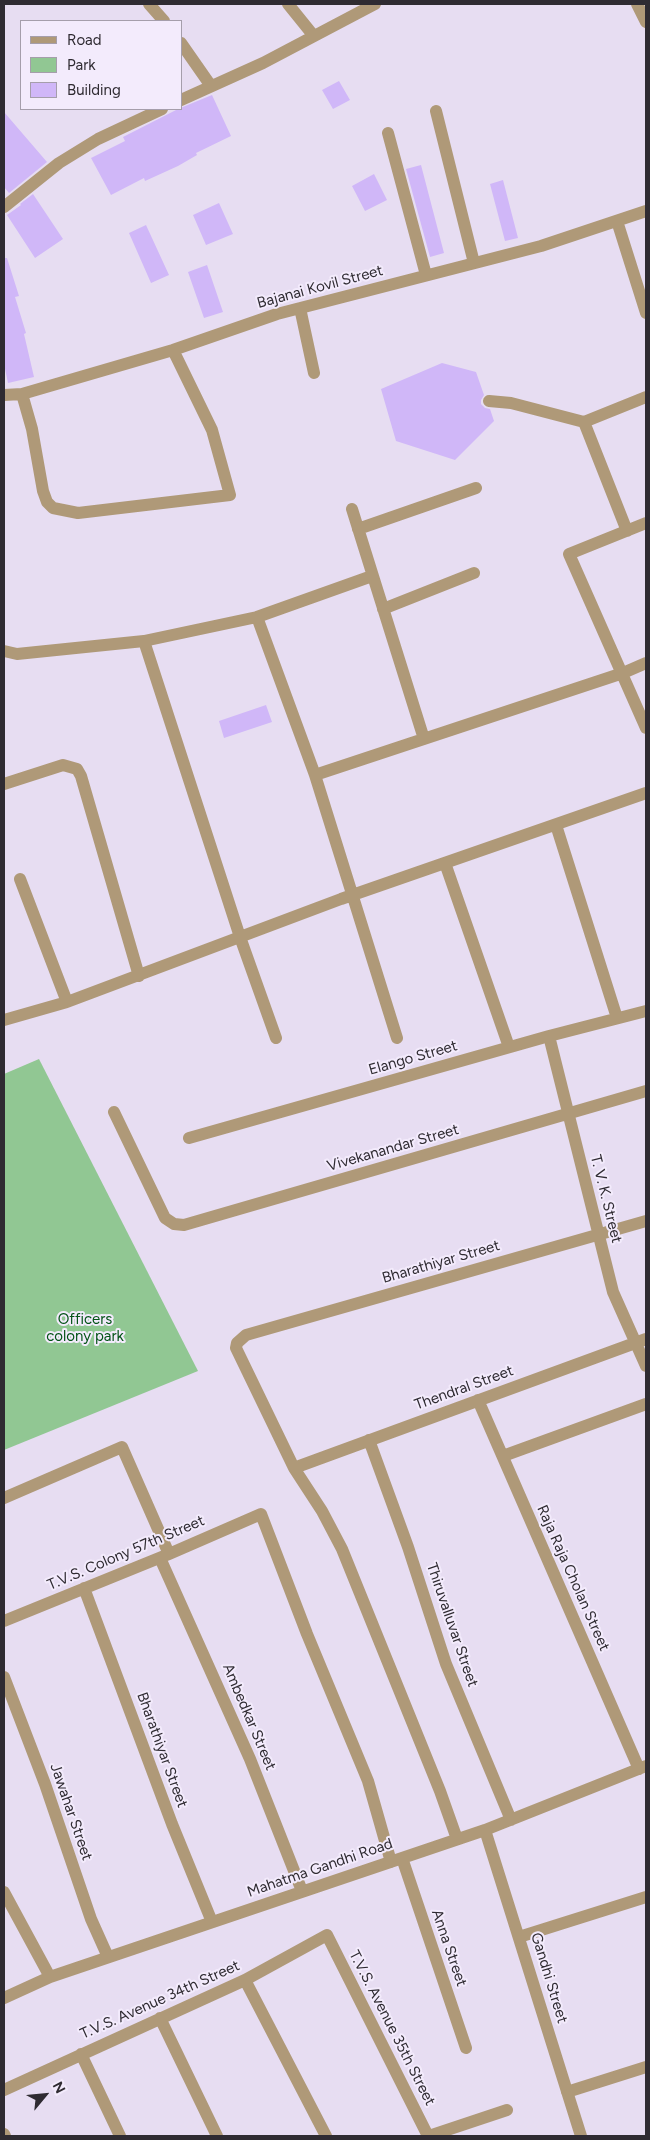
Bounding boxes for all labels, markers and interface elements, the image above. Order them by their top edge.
legend [20,20,182,110]
text: Road [67,31,102,49]
text: Park [67,56,96,74]
text: Building [67,81,121,99]
street label: Bajanai Kovil Street [255,262,385,312]
street label: Elango Street [367,1037,459,1079]
street label: Vivekanandar Street [325,1121,461,1175]
street label: T. V. K. Street [586,1153,626,1245]
street label: Bharathiyar Street [380,1237,502,1287]
park label: Officers colony park [46,1311,124,1346]
street label: Thendral Street [412,1362,516,1414]
street label: Raja Raja Cholan Street [533,1502,613,1654]
street label: T.V.S. Colony 57th Street [45,1512,207,1594]
street label: Thiruvalluvar Street [422,1561,482,1689]
street label: Ambedkar Street [218,1661,280,1773]
street label: Bharathiyar Street [133,1690,191,1810]
street label: Jawahar Street [46,1761,96,1863]
street label: Mahatma Gandhi Road [245,1835,395,1901]
street label: Anna Street [427,1907,471,1989]
street label: Gandhi Street [527,1931,571,2025]
street label: T.V.S. Avenue 35th Street [345,1947,439,2109]
street label: T.V.S. Avenue 34th Street [78,1957,242,2043]
north arrow [20,2070,70,2120]
text: N [49,2079,69,2096]

